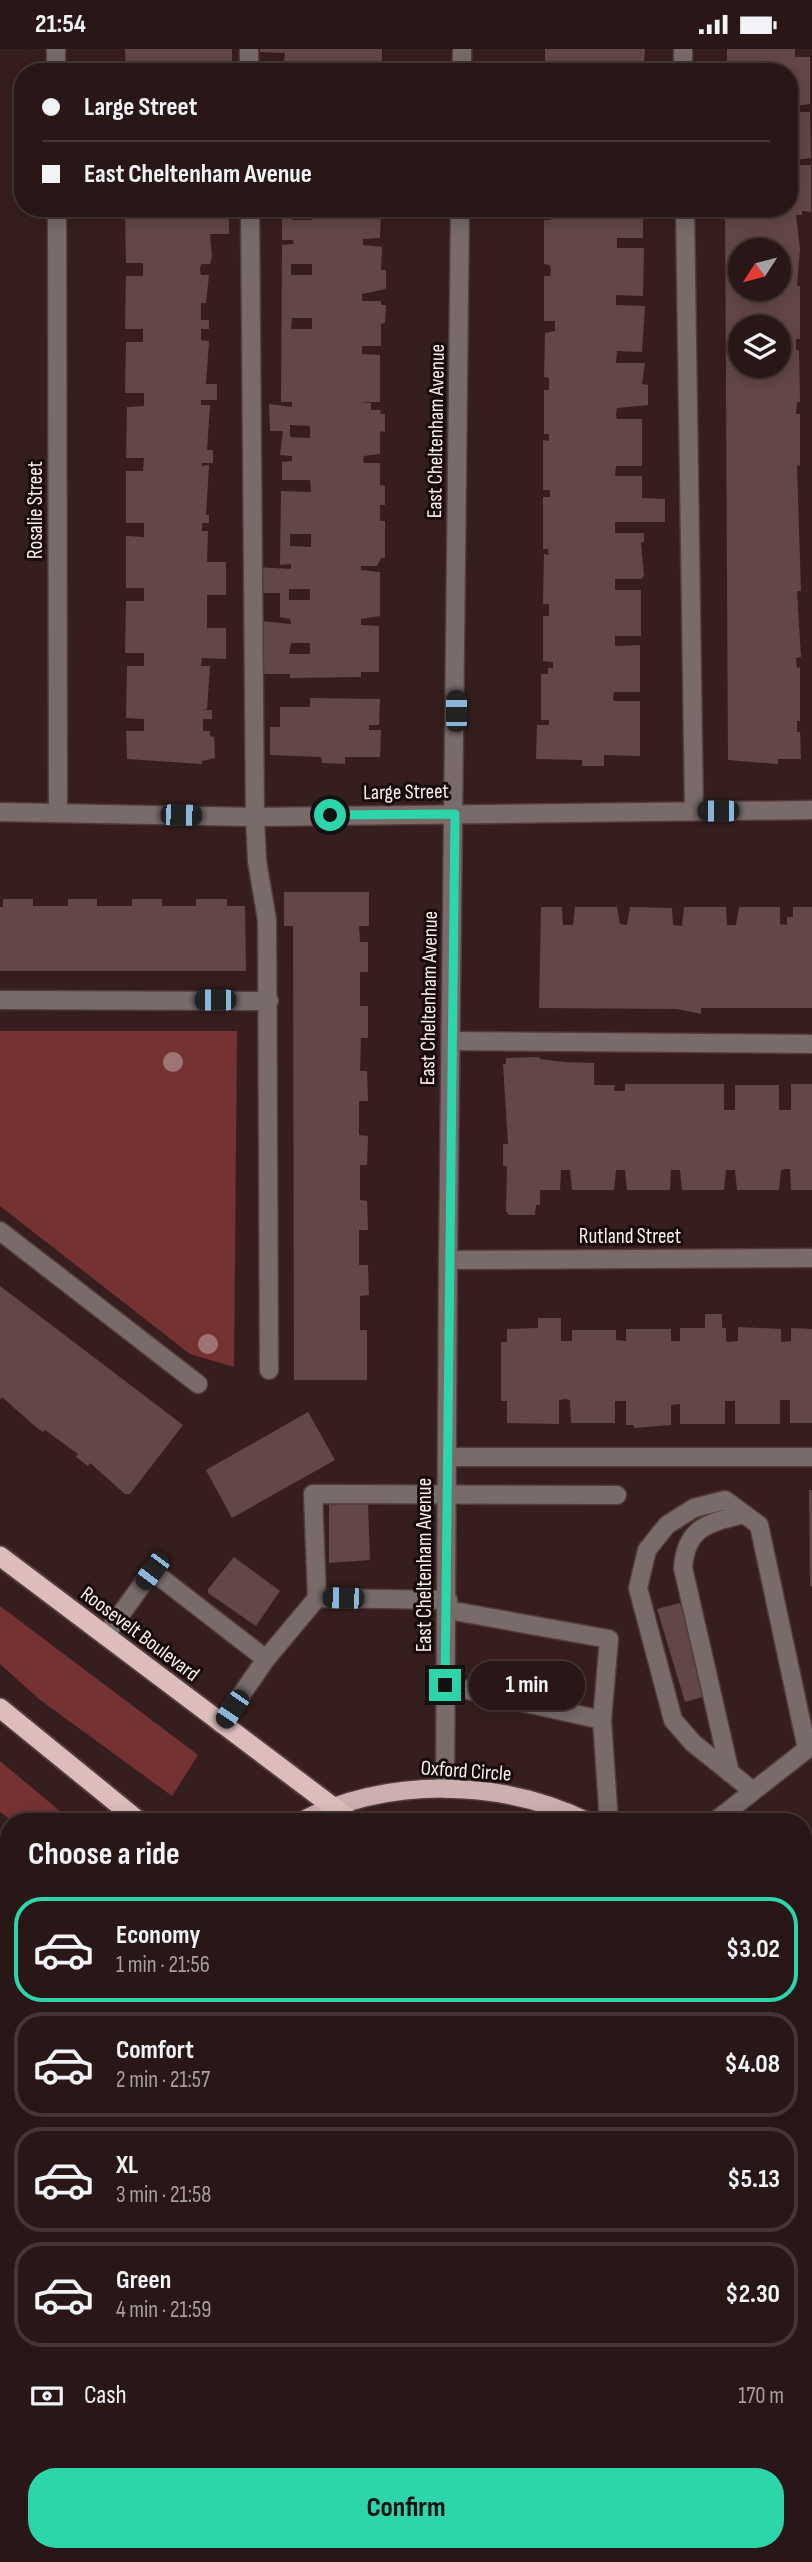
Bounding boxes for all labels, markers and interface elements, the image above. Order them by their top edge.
text: 21:54 [35,9,86,40]
text: Large Street [84,92,197,123]
text: East Cheltenham Avenue [84,159,312,190]
north arrow [728,238,791,301]
map controls [728,238,791,378]
button: layers [728,315,791,378]
street label: East Cheltenham Avenue [422,344,450,518]
street label: Rosalie Street [23,461,48,559]
car [446,690,467,732]
street label: Large Street [363,779,449,805]
route start [314,799,346,831]
car [698,801,740,822]
car [160,804,203,826]
street label: East Cheltenham Avenue [415,911,443,1085]
car [195,990,237,1011]
street label: Rutland Street [579,1224,681,1249]
street label: East Cheltenham Avenue [412,1478,437,1652]
car [131,1548,174,1594]
street label: Roosevelt Boulevard [76,1581,204,1687]
car [322,1587,365,1609]
callout: 1 min [470,1661,585,1709]
route end [429,1669,461,1701]
text: 1 min [506,1671,548,1699]
car [212,1686,253,1732]
street label: Oxford Circle [420,1755,512,1787]
text: Choose a ride [28,1835,180,1874]
icon: car [32,1918,95,1981]
text: Economy [116,1920,200,1951]
text: $3.02 [726,1934,780,1965]
text: 1 min · 21:56 [116,1951,210,1979]
icon: car [32,2033,95,2096]
text: Comfort [116,2035,194,2066]
text: $4.08 [725,2049,780,2080]
text: 2 min · 21:57 [116,2066,210,2094]
icon: car [32,2148,95,2211]
text: XL [116,2150,138,2181]
text: $5.13 [727,2164,780,2195]
text: 3 min · 21:58 [116,2181,211,2209]
icon: car [32,2263,95,2326]
text: Green [116,2265,171,2296]
text: $2.30 [725,2279,780,2310]
text: 4 min · 21:59 [116,2296,211,2324]
icon: cash [28,2377,66,2415]
text: Cash [84,2380,127,2411]
text: 170 m [738,2382,784,2410]
button: Confirm [28,2468,784,2548]

